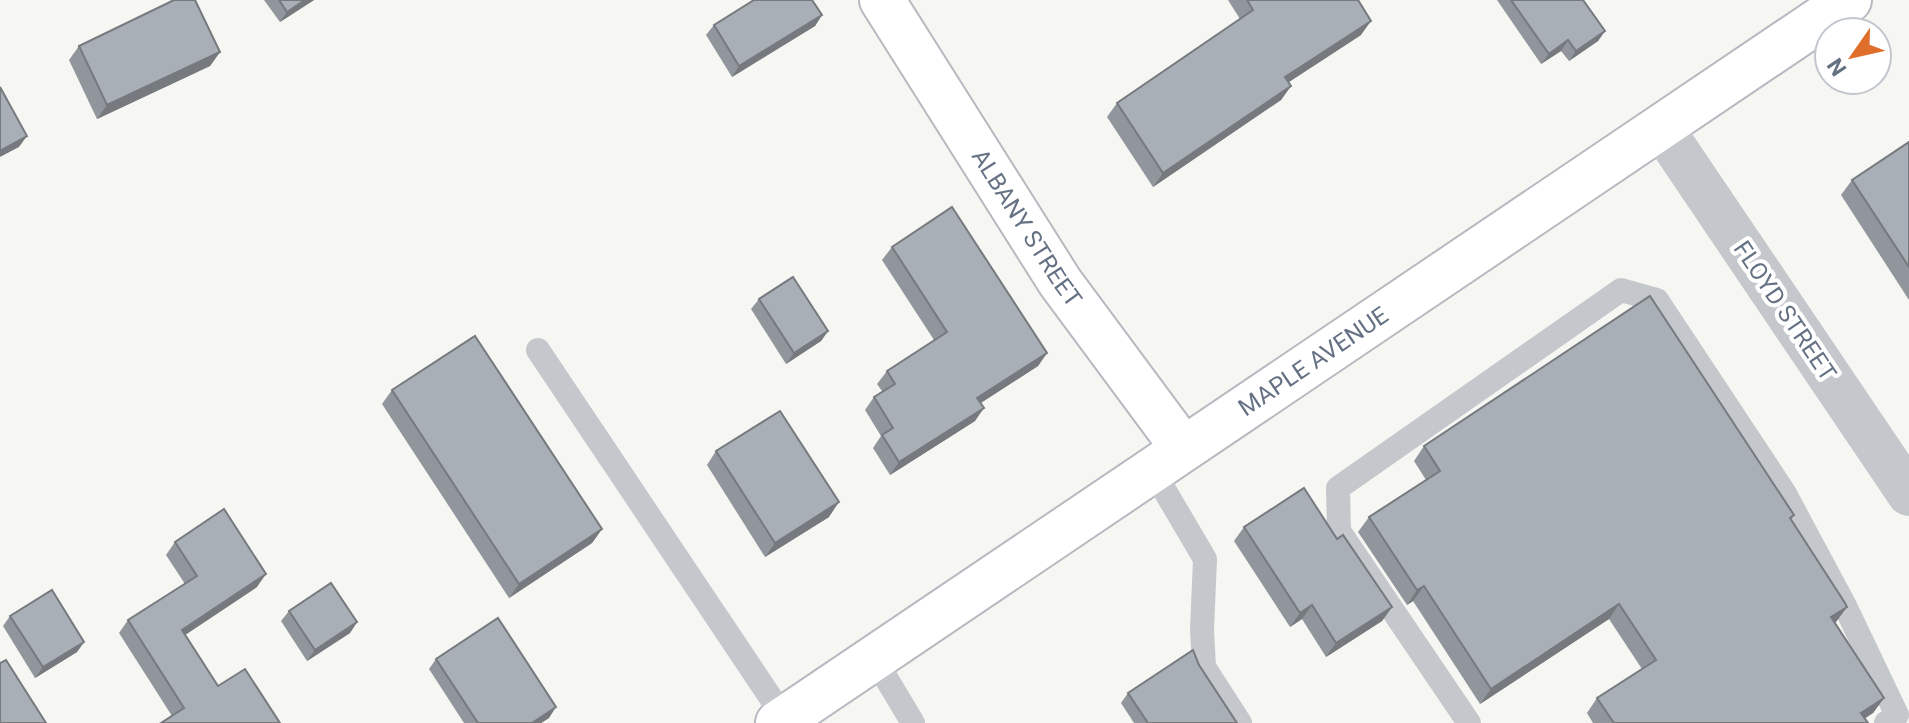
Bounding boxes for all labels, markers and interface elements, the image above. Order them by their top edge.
north arrow [1813,16,1893,96]
text: N [1822,53,1852,80]
street label: ALBANY STREET [966,144,1088,312]
street label: FLOYD STREET [1728,236,1842,386]
street label: MAPLE AVENUE [1233,301,1394,422]

